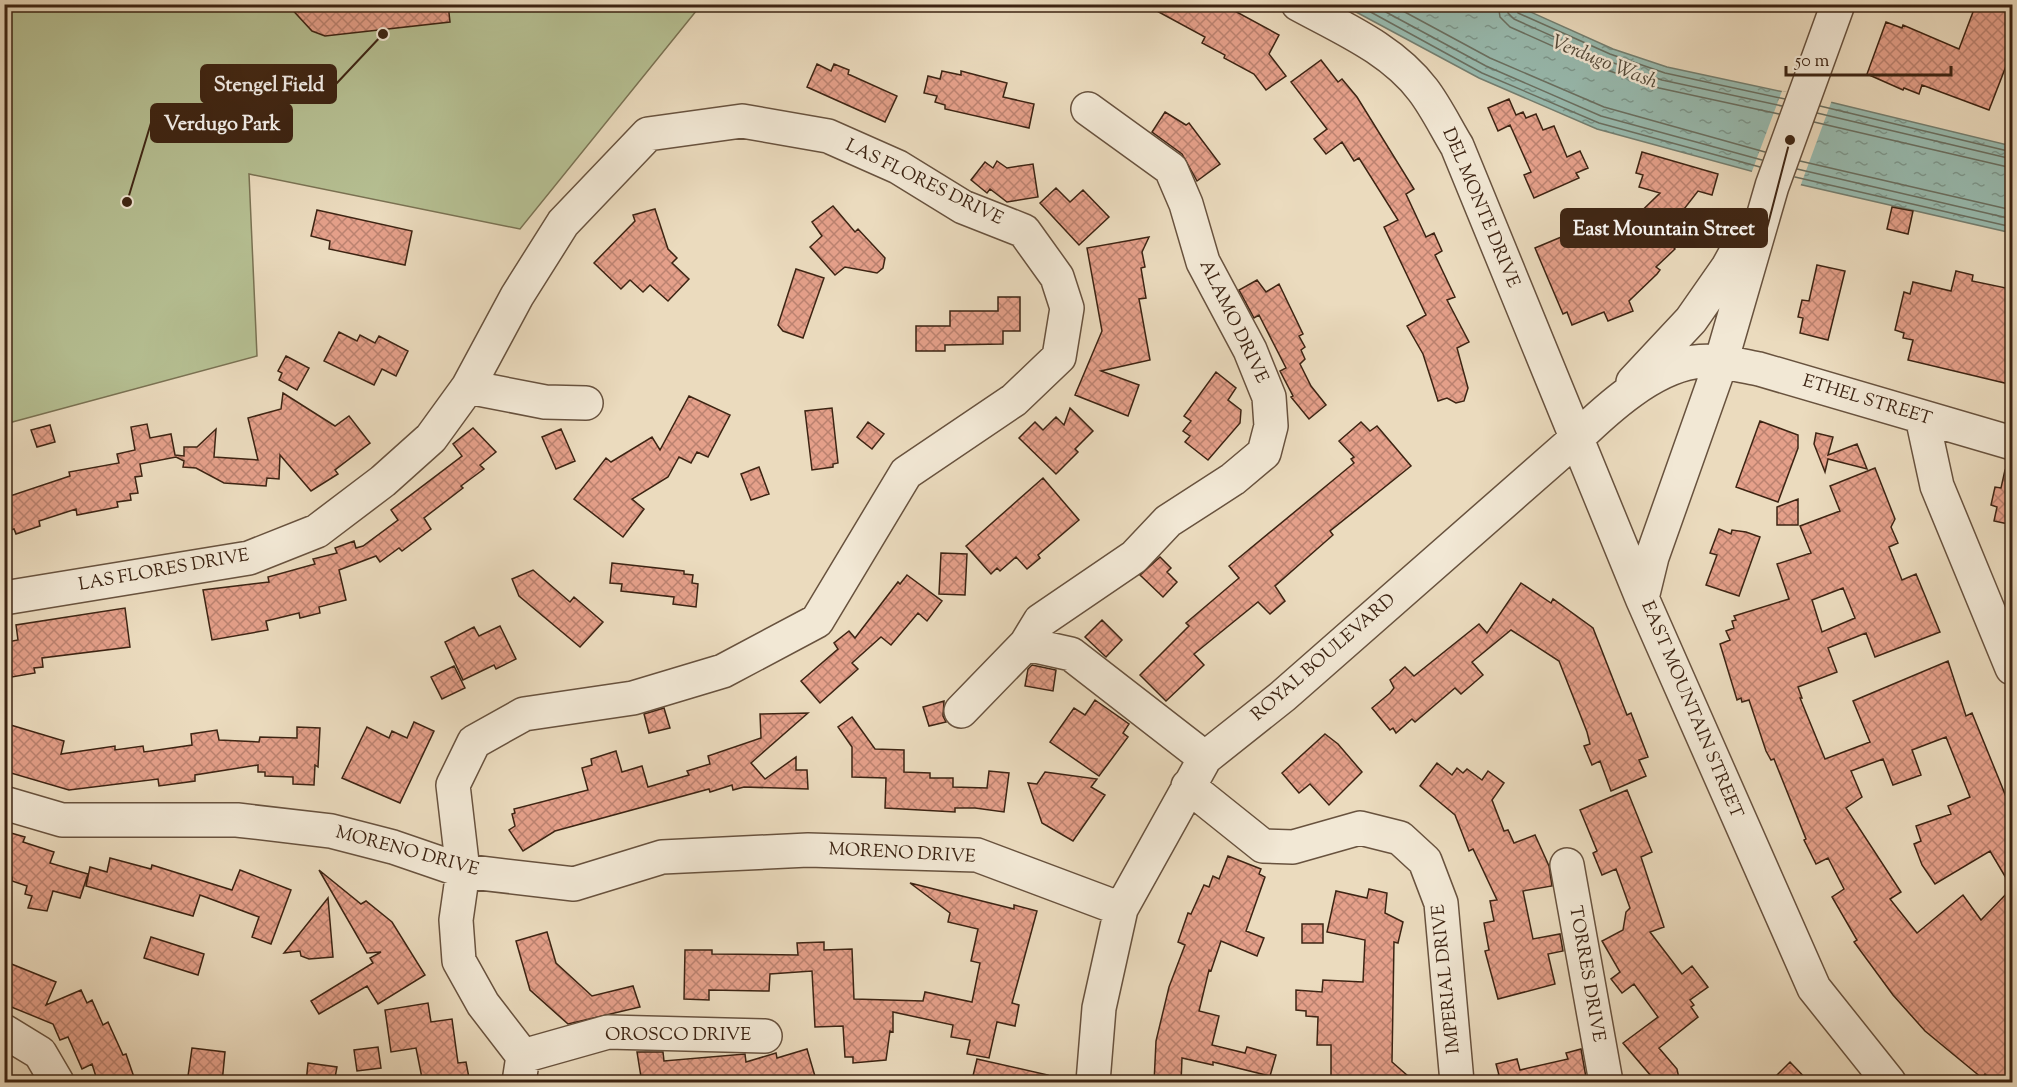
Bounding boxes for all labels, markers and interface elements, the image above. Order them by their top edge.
water label: Verdugo Wash [1547,29,1662,98]
scale bar [1786,39,1951,77]
text: 50 m [1794,49,1830,75]
callout: Stengel Field [201,65,336,103]
text: Stengel Field [214,72,325,101]
callout: Verdugo Park [151,104,292,142]
text: Verdugo Park [164,111,280,140]
street label: DEL MONTE DRIVE [1435,124,1525,292]
street label: LAS FLORES DRIVE [841,133,1007,233]
callout: East Mountain Street [1561,209,1767,247]
text: East Mountain Street [1573,216,1755,245]
street label: ALAMO DRIVE [1192,256,1274,388]
street label: ETHEL STREET [1799,369,1935,433]
street label: LAS FLORES DRIVE [77,543,251,599]
street label: ROYAL BOULEVARD [1246,588,1402,728]
street label: EAST MOUNTAIN STREET [1633,597,1749,823]
street label: MORENO DRIVE [332,820,482,884]
street label: MORENO DRIVE [828,837,976,871]
street label: IMPERIAL DRIVE [1426,903,1468,1055]
street label: TORRES DRIVE [1561,904,1611,1044]
street label: OROSCO DRIVE [605,1023,751,1049]

